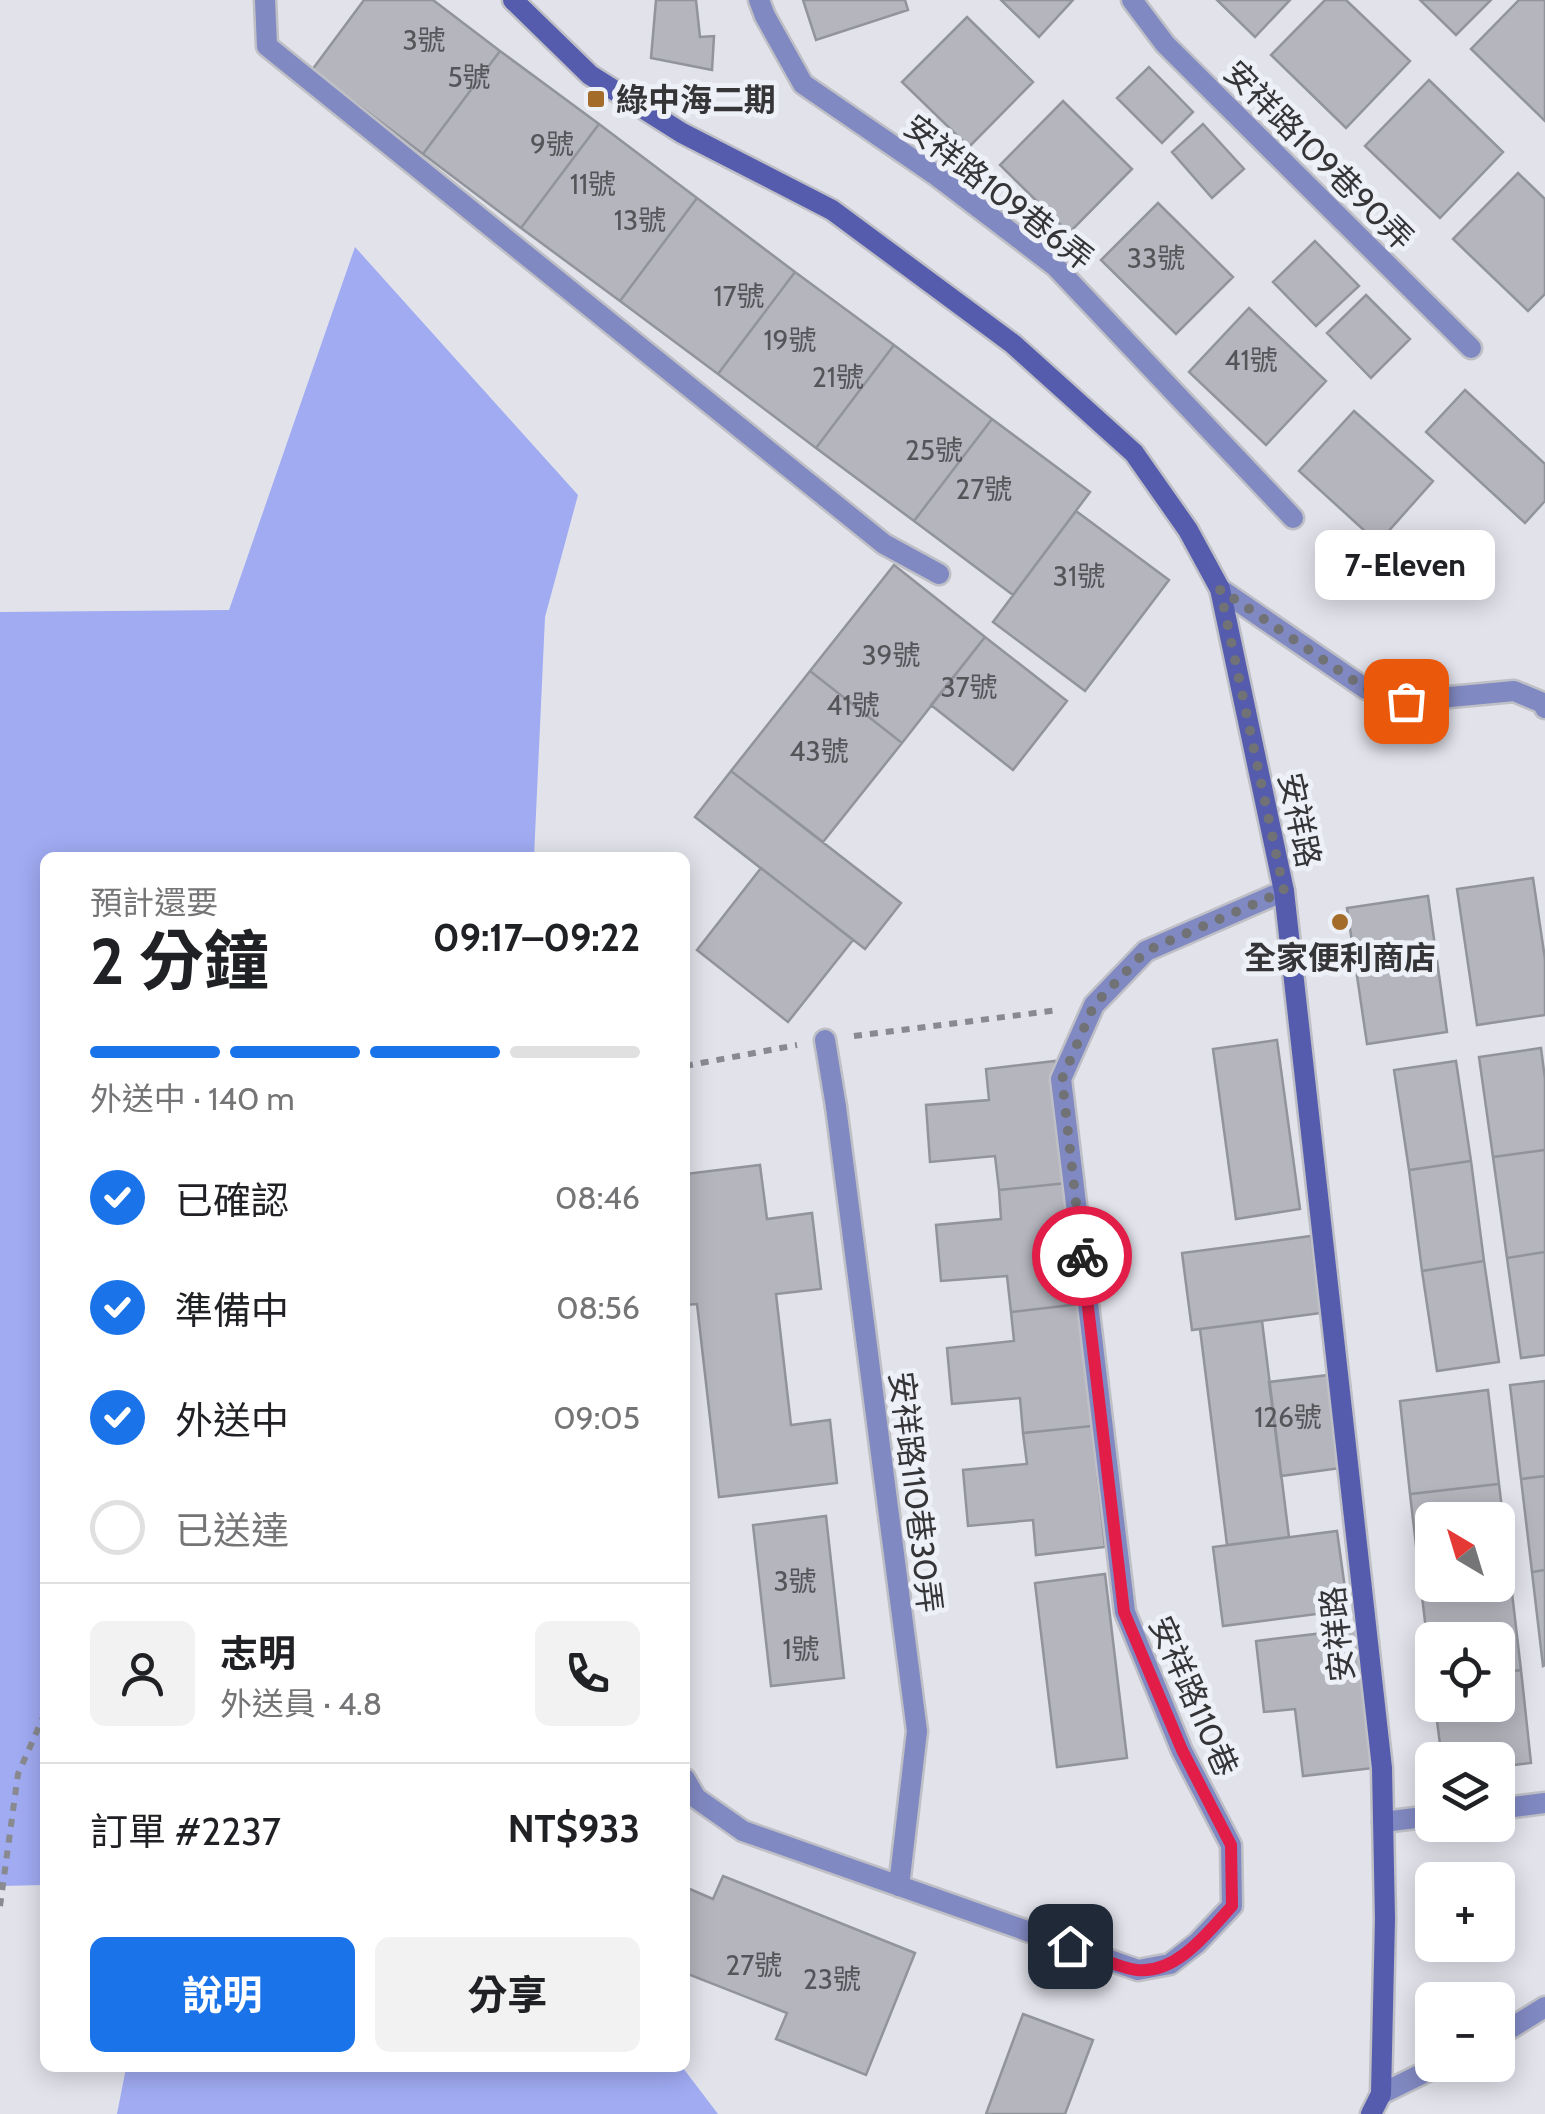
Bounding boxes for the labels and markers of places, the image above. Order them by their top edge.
place label: 綠中海二期 [616,80,776,119]
marker: 綠中海二期 [585,88,607,110]
callout: 7-Eleven [1316,531,1496,601]
pin [1364,659,1449,744]
marker: 全家便利商店 [1329,911,1351,933]
place label: 全家便利商店 [1244,938,1436,977]
pin [1028,1904,1113,1989]

